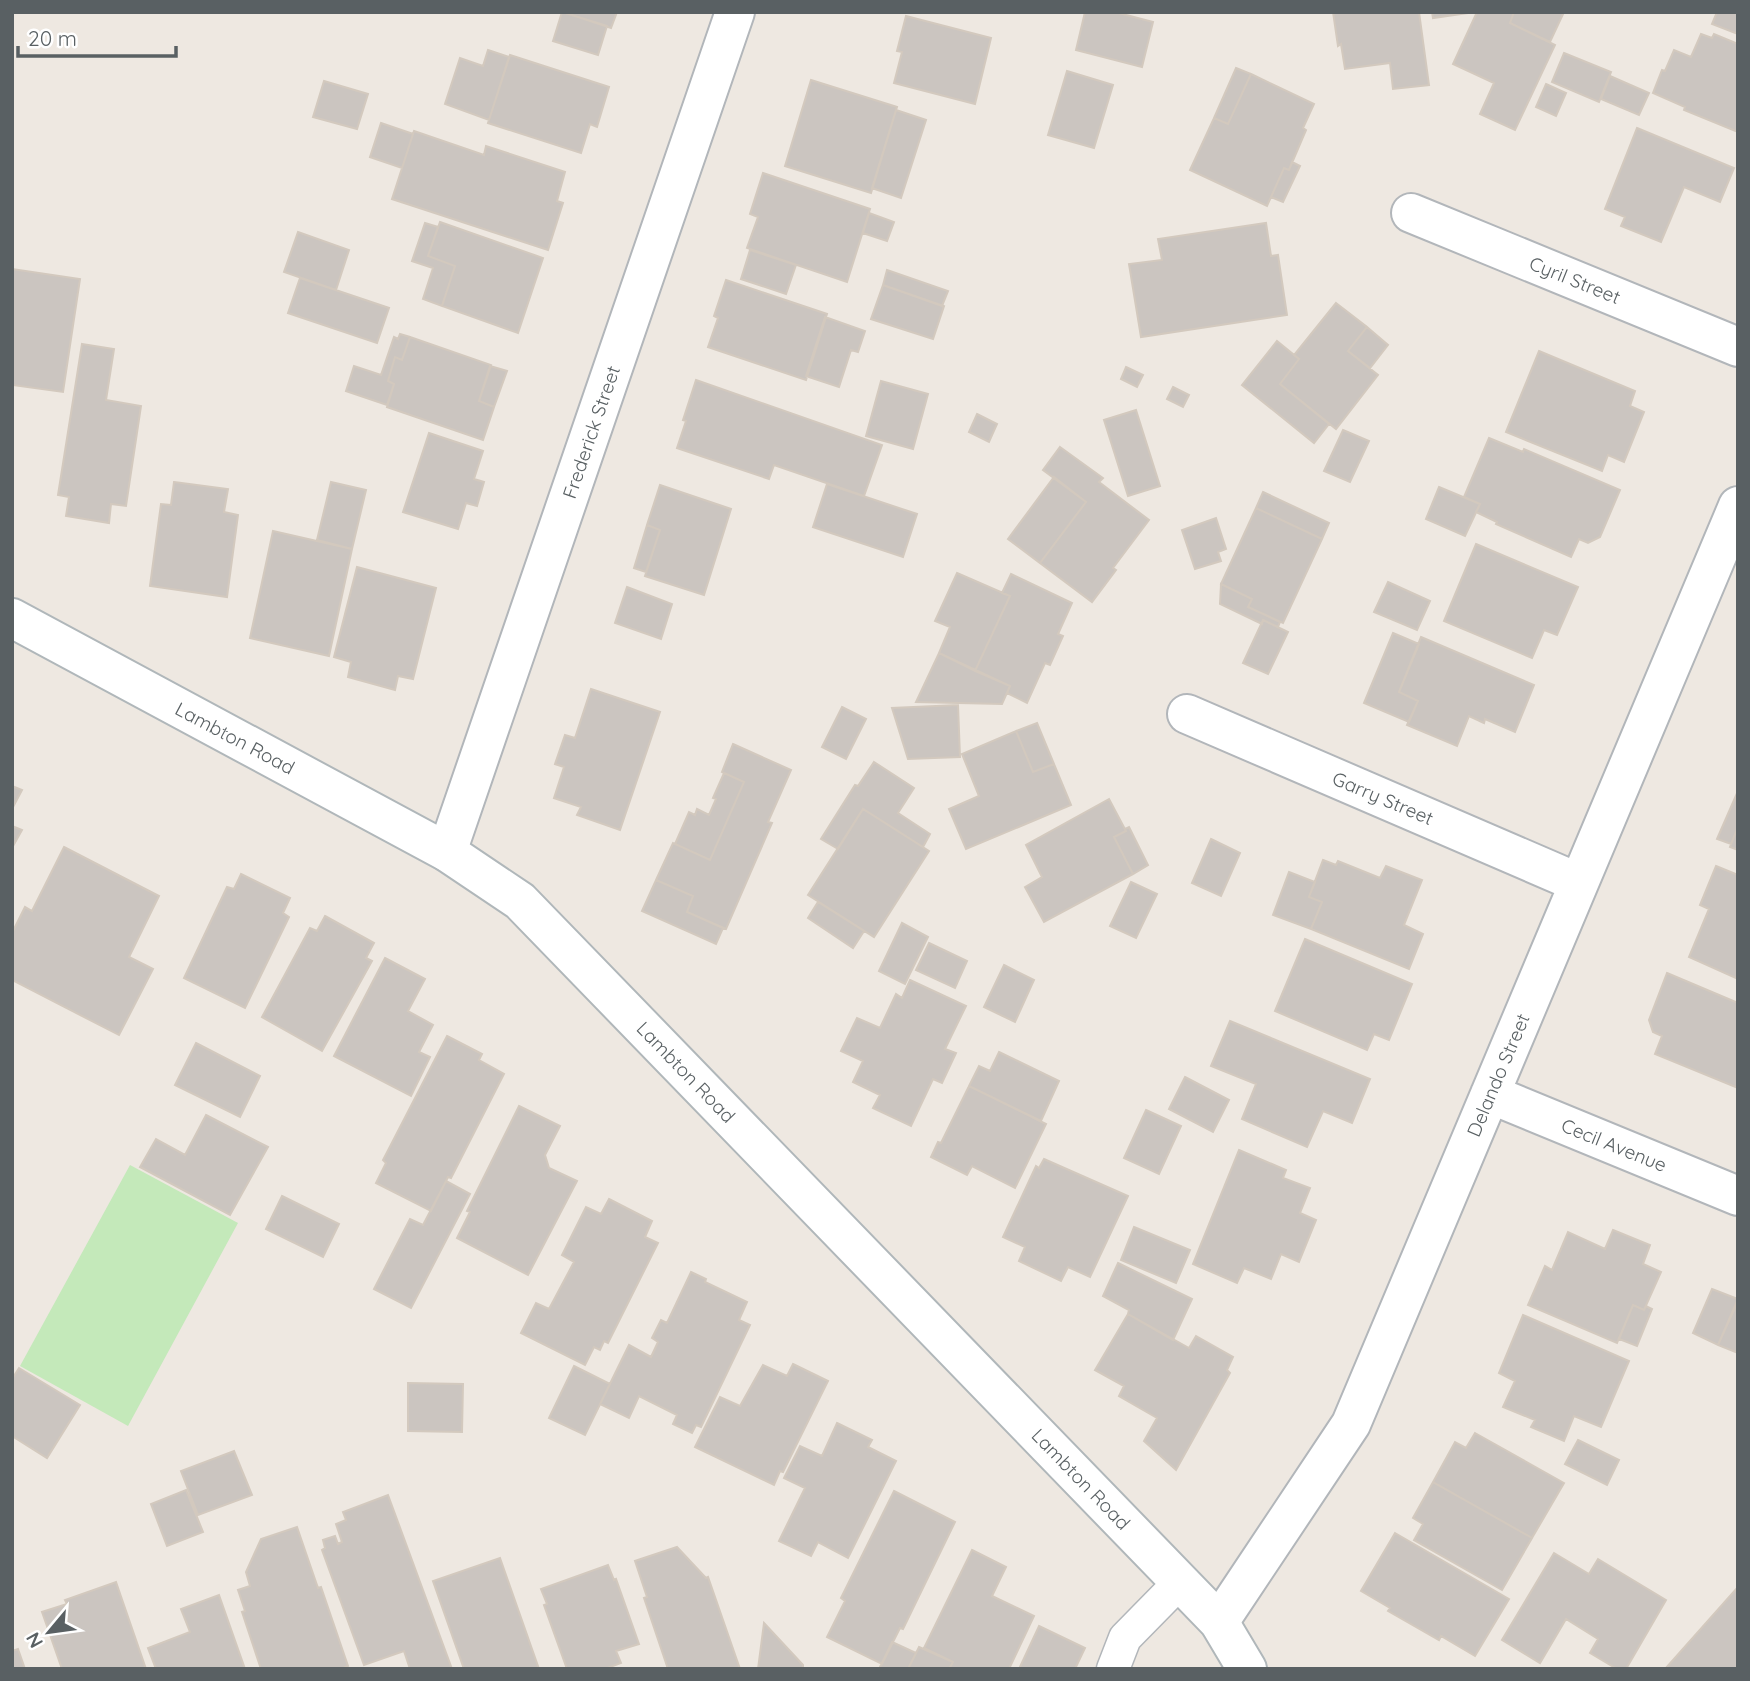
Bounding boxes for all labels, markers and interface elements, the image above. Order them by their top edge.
scale bar [18,14,175,58]
text: 20 m [28,25,77,51]
street label: Cyril Street [1526,251,1624,309]
street label: Frederick Street [557,362,625,502]
street label: Lambton Road [171,697,299,779]
street label: Garry Street [1329,766,1437,830]
street label: Delando Street [1461,1010,1535,1140]
street label: Lambton Road [632,1016,740,1128]
street label: Cecil Avenue [1558,1113,1670,1177]
street label: Lambton Road [1027,1423,1135,1535]
north arrow [14,1597,84,1667]
text: N [20,1628,48,1652]

